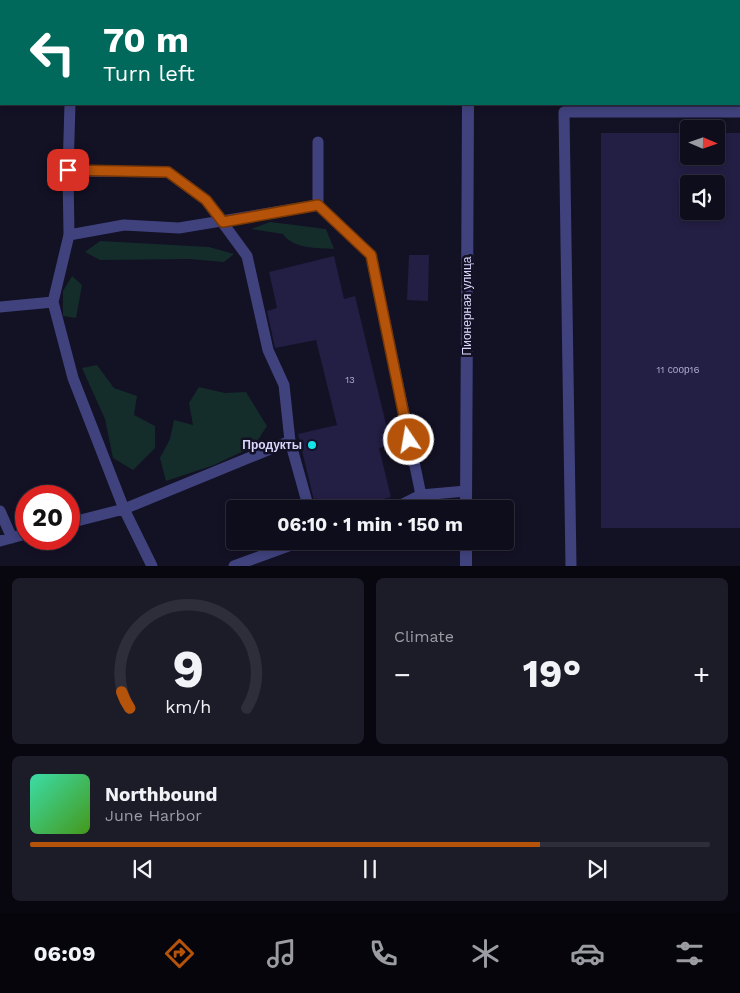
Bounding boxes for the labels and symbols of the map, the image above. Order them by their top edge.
north arrow [680,120,725,165]
pin [47,149,89,191]
street label: Пионерная улица [460,256,474,355]
house number: 11 соор16 [657,364,700,375]
house number: 13 [345,374,355,385]
position arrow [382,413,434,465]
place label: Продукты [242,438,302,452]
marker: Продукты [306,439,318,451]
speed limit sign: 20 [15,485,80,550]

